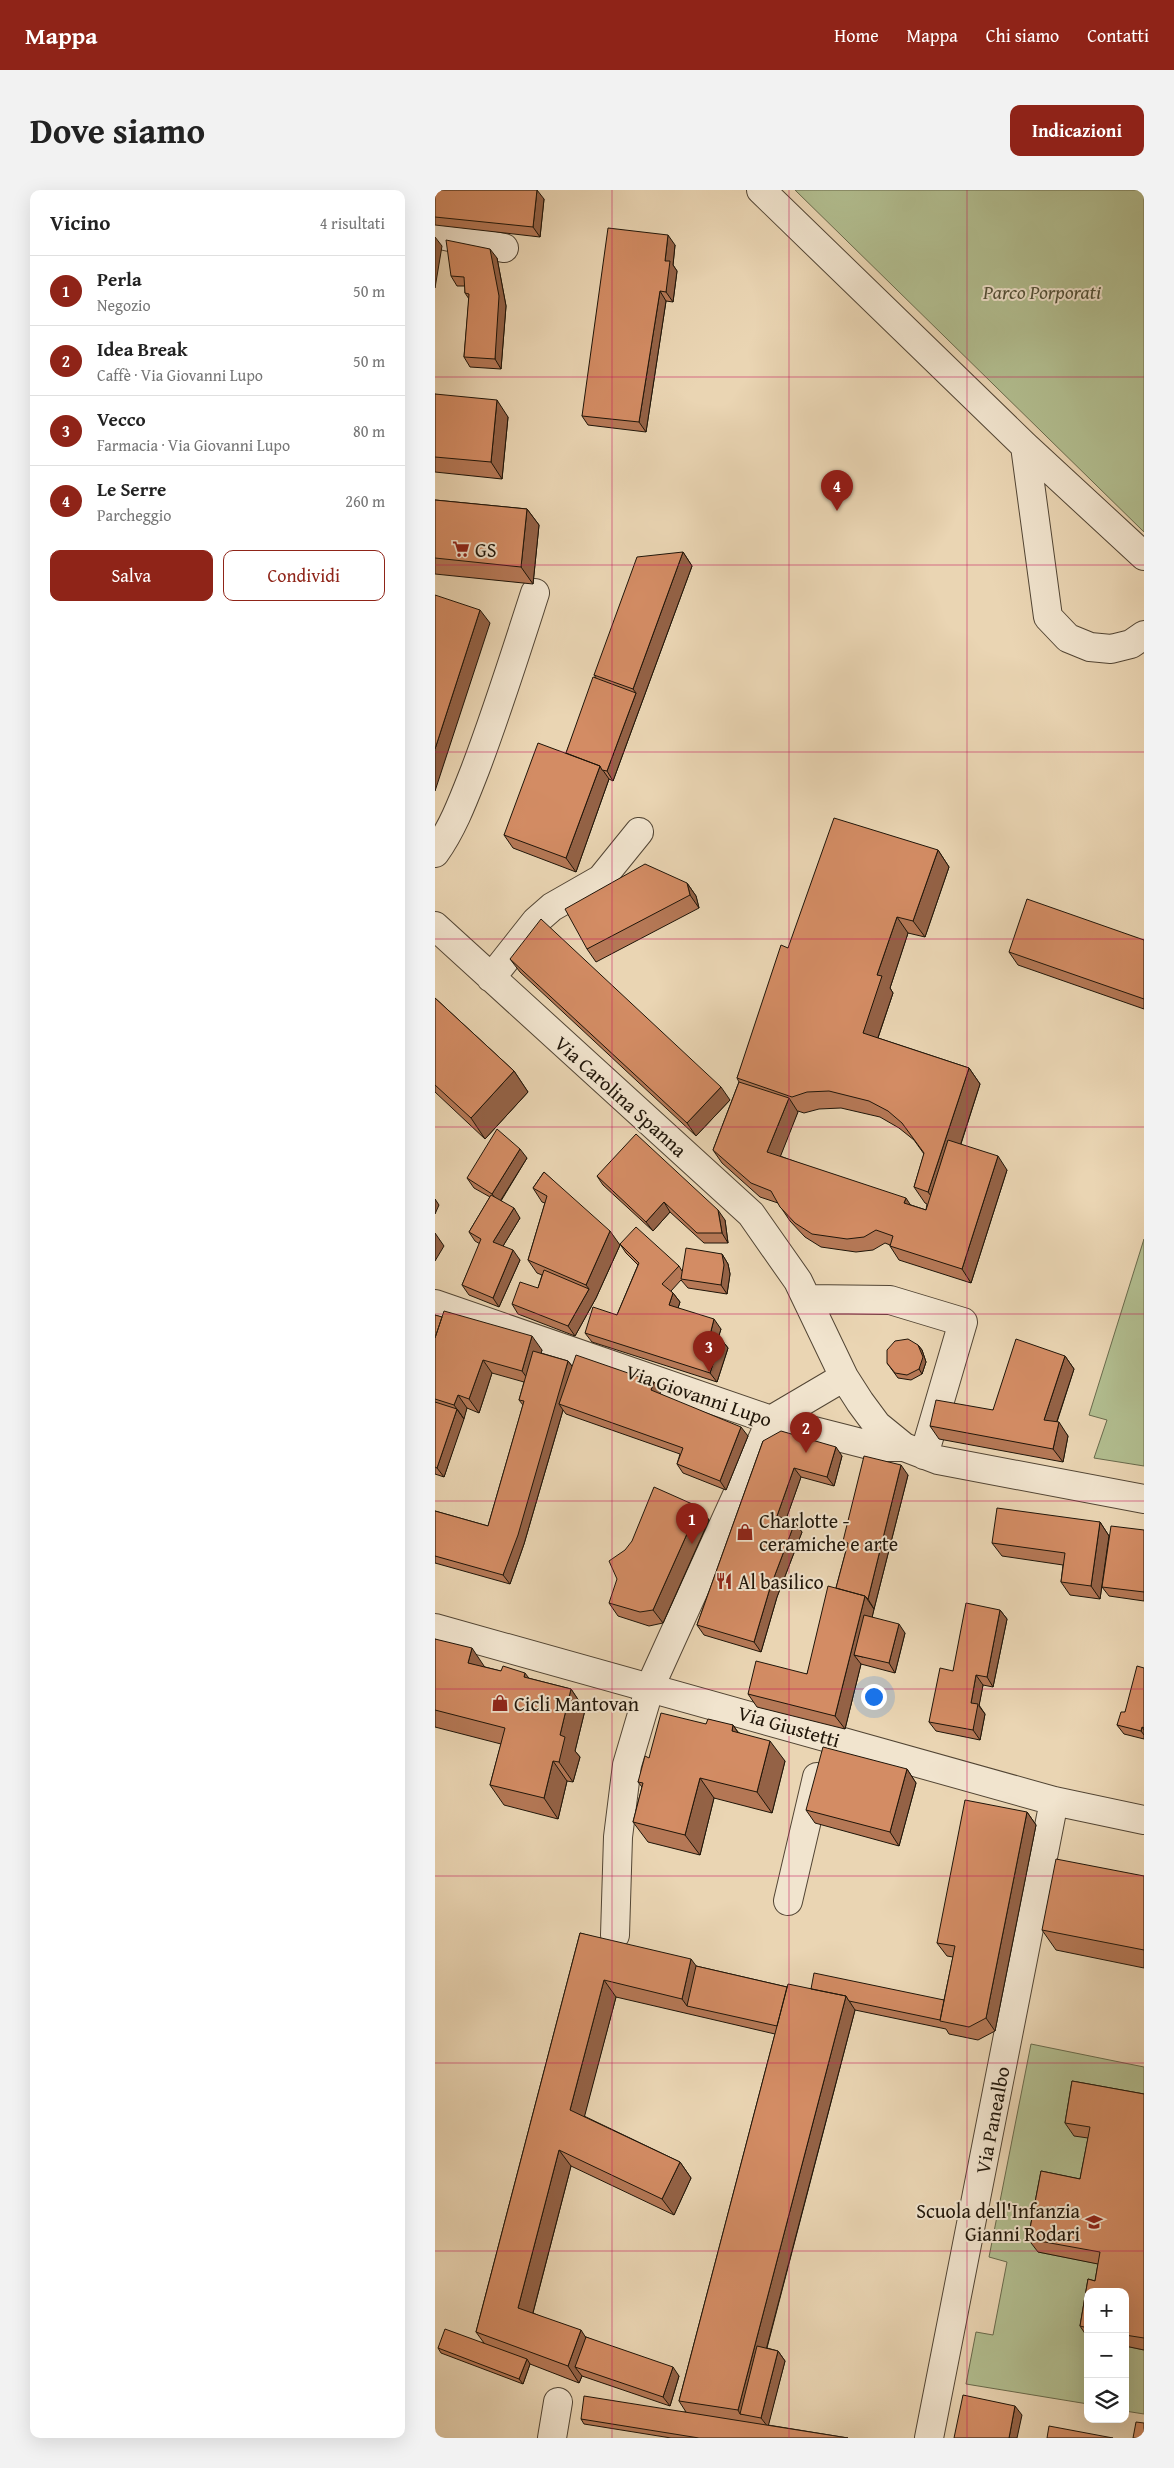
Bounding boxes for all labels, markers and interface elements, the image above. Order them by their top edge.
text: Mappa [25,18,98,53]
text: Home [834,22,879,49]
text: Mappa [907,22,958,49]
text: Chi siamo [986,22,1059,49]
text: Contatti [1087,22,1149,49]
text: Dove siamo [30,105,205,156]
button: Indicazioni [1010,105,1144,156]
text: Vicino [50,207,110,238]
text: 4 risultati [320,211,385,235]
text: Perla [97,265,142,293]
park label: Parco Porporati [982,277,1101,306]
text: 1 [62,279,70,303]
text: 50 m [353,279,385,303]
text: Negozio [97,293,151,317]
text: Idea Break [97,335,188,363]
text: 2 [62,349,70,373]
text: 50 m [353,349,385,373]
text: Caffè · Via Giovanni Lupo [97,363,263,387]
text: Vecco [97,405,146,433]
text: 3 [62,419,70,443]
text: 80 m [353,419,385,443]
text: Farmacia · Via Giovanni Lupo [97,433,290,457]
pin: 4 [821,470,853,511]
text: Le Serre [97,475,166,503]
text: 4 [62,489,70,513]
text: 260 m [345,489,385,513]
text: Parcheggio [97,503,171,527]
place label: GS [475,535,497,564]
supermarket icon: GS [451,539,471,559]
button: Salva [50,550,213,601]
button: Condividi [223,550,385,601]
street label: Via Carolina Spanna [548,1029,694,1164]
pin: 3 [693,1331,725,1372]
street label: Via Giovanni Lupo [622,1356,776,1434]
pin: 2 [790,1412,822,1453]
pin: 1 [676,1503,708,1544]
place label: Charlotte - ceramiche e arte [759,1506,898,1558]
shop icon: Charlotte - ceramiche e arte [735,1522,755,1542]
place label: Al basilico [738,1567,824,1596]
restaurant icon: Al basilico [714,1571,734,1591]
your location [861,1684,887,1710]
place label: Cicli Mantovan [514,1689,639,1718]
shop icon: Cicli Mantovan [490,1693,510,1713]
street label: Via Giustetti [735,1698,844,1755]
street label: Via Panealbo [967,2064,1017,2176]
place label: Scuola dell'Infanzia Gianni Rodari [916,2196,1081,2248]
school or university icon: Scuola dell'Infanzia Gianni Rodari [1084,2212,1104,2232]
map controls [1084,2288,1129,2423]
button: + [1084,2288,1129,2333]
button: − [1084,2333,1129,2378]
button: layers [1084,2378,1129,2423]

